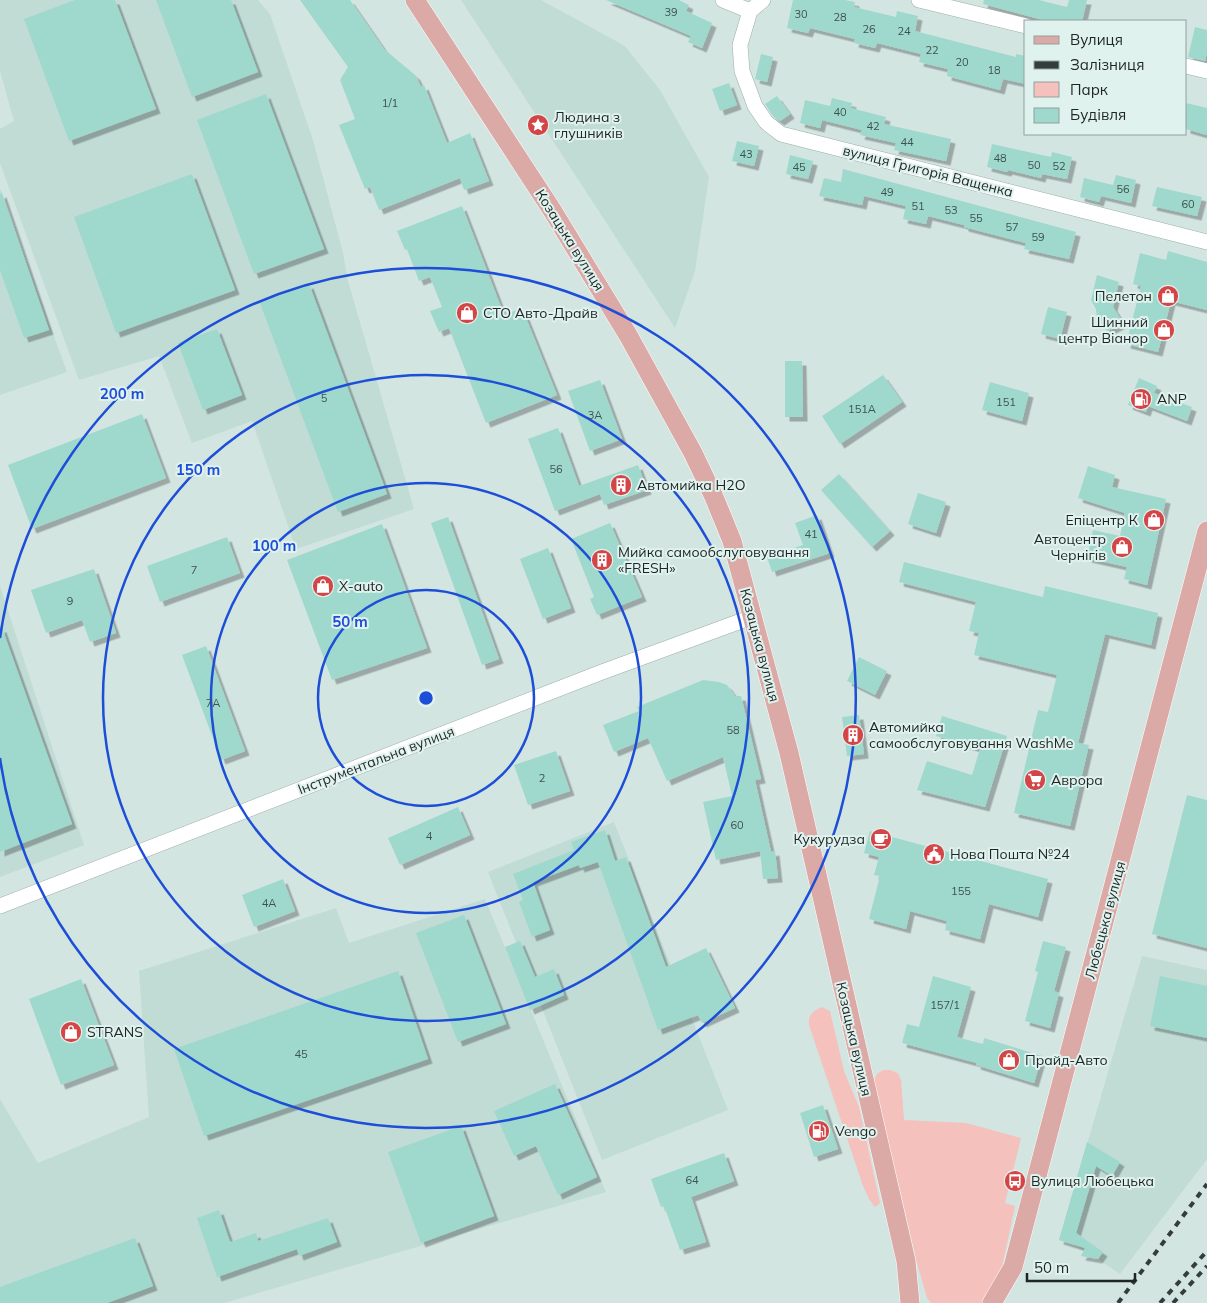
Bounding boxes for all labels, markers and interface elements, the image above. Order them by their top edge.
house number: 39 [664,5,678,19]
house number: 30 [794,7,808,21]
house number: 28 [833,10,847,24]
legend [1024,20,1187,135]
house number: 26 [862,22,876,36]
house number: 24 [897,24,911,38]
text: Вулиця [1070,30,1123,49]
house number: 22 [925,43,939,57]
house number: 20 [955,55,969,69]
text: Залізниця [1070,55,1144,74]
house number: 18 [987,63,1001,77]
text: Парк [1070,80,1109,99]
house number: 1/1 [382,96,398,110]
house number: 40 [833,105,847,119]
text: Будівля [1070,105,1126,124]
place label: Людина з глушників [554,108,623,142]
place icon: Людина з глушників [526,113,550,137]
house number: 42 [866,119,880,133]
house number: 44 [900,135,914,149]
street label: вулиця Григорія Ващенка [841,141,1015,201]
house number: 43 [739,147,753,161]
house number: 48 [993,151,1007,165]
house number: 50 [1027,158,1041,172]
house number: 52 [1052,159,1066,173]
house number: 45 [792,160,806,174]
house number: 56 [1116,182,1130,196]
house number: 49 [880,185,894,199]
street label: Козацька вулиця [531,186,609,294]
house number: 60 [1181,197,1195,211]
house number: 51 [911,199,925,213]
house number: 53 [944,203,958,217]
house number: 55 [969,211,983,225]
house number: 57 [1005,220,1019,234]
house number: 59 [1031,230,1045,244]
shop icon: Пелетон [1156,284,1180,308]
place label: Пелетон [1095,287,1152,305]
shop icon: СТО Авто-Драйв [455,301,479,325]
place label: СТО Авто-Драйв [483,304,598,322]
place label: Шинний центр Віанор [1058,313,1148,347]
shop icon: Шинний центр Віанор [1152,318,1176,342]
text: 200 m [100,384,144,403]
fuel station icon: ANP [1129,387,1153,411]
place label: ANP [1157,390,1187,408]
house number: 5 [321,391,328,405]
house number: 151 [996,395,1016,409]
house number: 151А [848,402,876,416]
house number: 3А [588,408,602,422]
text: 150 m [176,460,220,479]
house number: 56 [549,462,563,476]
building icon: Автомийка H2O [609,473,633,497]
place label: Автомийка H2O [637,476,745,494]
shop icon: Епіцентр К [1142,508,1166,532]
place label: Епіцентр К [1066,511,1139,529]
house number: 41 [804,527,818,541]
place label: Автоцентр Чернігів [1034,530,1106,564]
shop icon: Автоцентр Чернігів [1110,535,1134,559]
text: 100 m [252,536,296,555]
place label: Мийка самообслуговування «FRESH» [618,543,809,577]
building icon: Мийка самообслуговування «FRESH» [590,548,614,572]
house number: 7 [191,563,197,577]
shop icon: X-auto [311,574,335,598]
place label: X-auto [339,577,383,595]
street label: Козацька вулиця [736,586,784,704]
house number: 9 [67,594,73,608]
text: 50 m [332,612,368,631]
centre of rings [417,689,435,707]
house number: 7А [206,696,220,710]
place label: Автомийка самообслуговування WashMe [869,718,1073,752]
street label: Інструментальна вулиця [295,722,457,798]
house number: 58 [726,723,740,737]
building icon: Автомийка самообслуговування WashMe [841,723,865,747]
supermarket icon: Аврора [1023,768,1047,792]
house number: 2 [539,771,546,785]
place label: Аврора [1051,771,1103,789]
house number: 60 [730,818,744,832]
cafe icon: Кукурудза [869,827,893,851]
house number: 4 [426,829,433,843]
place label: Кукурудза [793,830,865,848]
public building icon: Нова Пошта №24 [922,842,946,866]
place label: Нова Пошта №24 [950,845,1070,863]
street label: Любецька вулиця [1081,859,1129,981]
house number: 155 [951,884,971,898]
house number: 4А [262,896,276,910]
street label: Козацька вулиця [832,980,876,1098]
house number: 157/1 [930,998,960,1012]
shop icon: STRANS [59,1020,83,1044]
place label: STRANS [87,1023,143,1041]
house number: 45 [294,1047,308,1061]
shop icon: Прайд-Авто [997,1048,1021,1072]
place label: Прайд-Авто [1025,1051,1108,1069]
fuel station icon: Vengo [807,1119,831,1143]
place label: Vengo [835,1122,876,1140]
bus stop icon: Вулиця Любецька [1003,1169,1027,1193]
place label: Вулиця Любецька [1031,1172,1154,1190]
house number: 64 [685,1173,699,1187]
scale bar [1027,1250,1134,1282]
text: 50 m [1034,1258,1069,1277]

